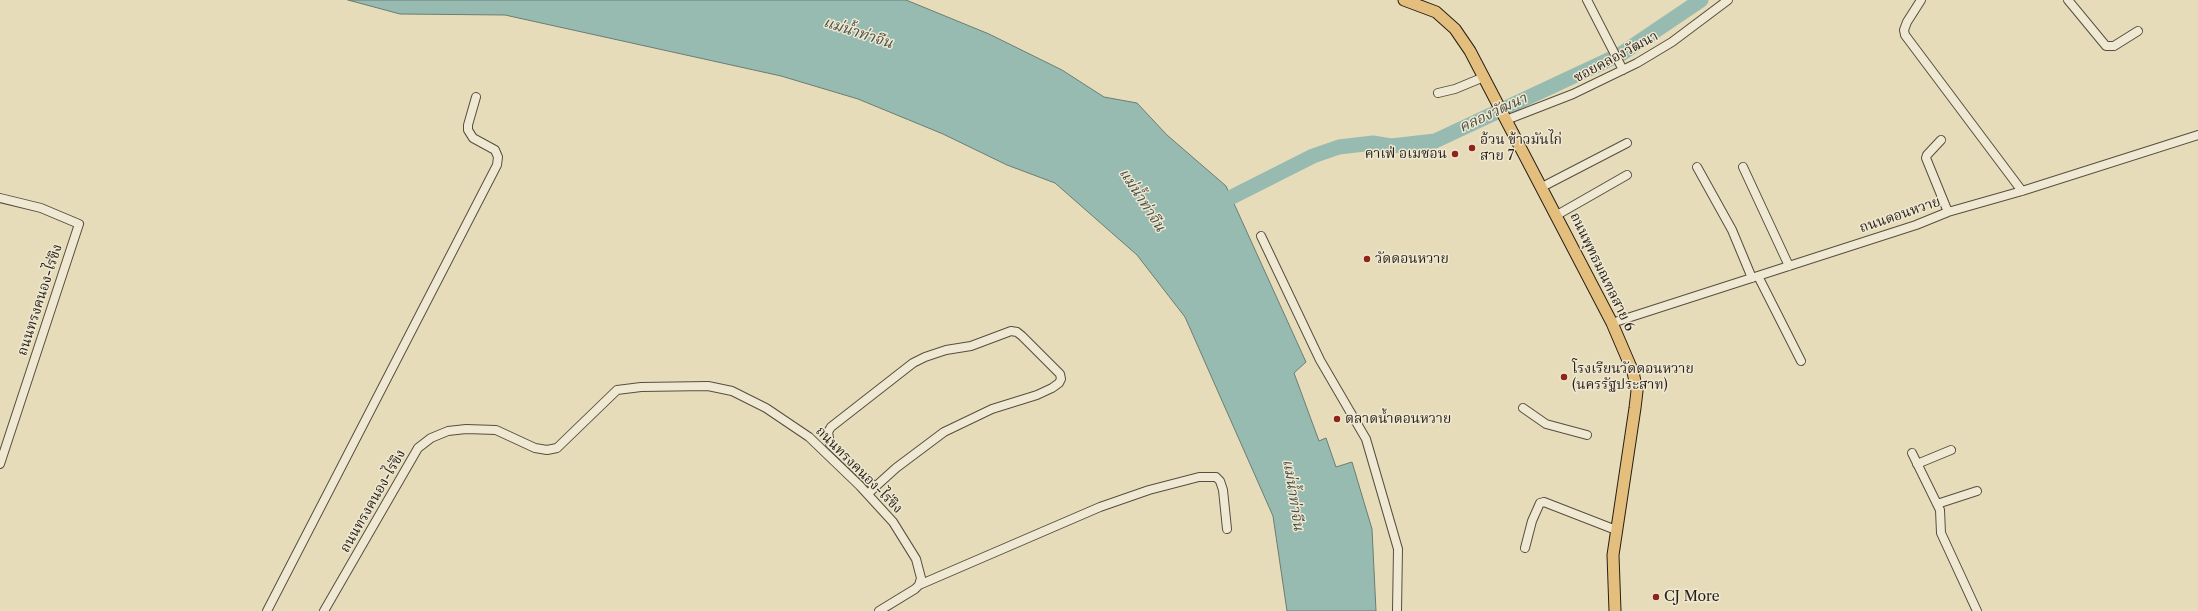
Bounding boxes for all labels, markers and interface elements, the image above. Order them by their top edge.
water label: แม่น้ำท่าจีน [821,13,895,53]
street label: ซอยคลองวัฒนา [1571,28,1661,86]
water label: คลองวัฒนา [1456,89,1530,137]
place label: อ้วน ข้าวมันไก่ สาย 7 [1480,132,1562,164]
marker: อ้วน ข้าวมันไก่ สาย 7 [1467,143,1477,153]
place label: คาเฟ่ อเมซอน [1365,146,1447,162]
marker: คาเฟ่ อเมซอน [1450,149,1460,159]
water label: แม่น้ำท่าจีน [1115,165,1169,235]
street label: ถนนดอนหวาย [1857,193,1943,237]
street label: ถนนพุทธมณฑลสาย 6 [1566,210,1638,334]
street label: ถนนทรงคนอง-ไร่ขิง [14,242,66,358]
place label: วัดดอนหวาย [1375,251,1449,267]
marker: วัดดอนหวาย [1362,254,1372,264]
place label: โรงเรียนวัดดอนหวาย (นครรัฐประสาท) [1572,361,1694,394]
marker: โรงเรียนวัดดอนหวาย (นครรัฐประสาท) [1559,372,1569,382]
place label: ตลาดน้ำดอนหวาย [1345,411,1451,427]
marker: ตลาดน้ำดอนหวาย [1332,414,1342,424]
street label: ถนนทรงคนอง-ไร่ขิง [812,423,906,517]
street label: ถนนทรงคนอง-ไร่ขิง [337,446,409,556]
water label: แม่น้ำท่าจีน [1278,458,1308,532]
place label: CJ More [1664,589,1720,605]
marker: CJ More [1651,592,1661,602]

